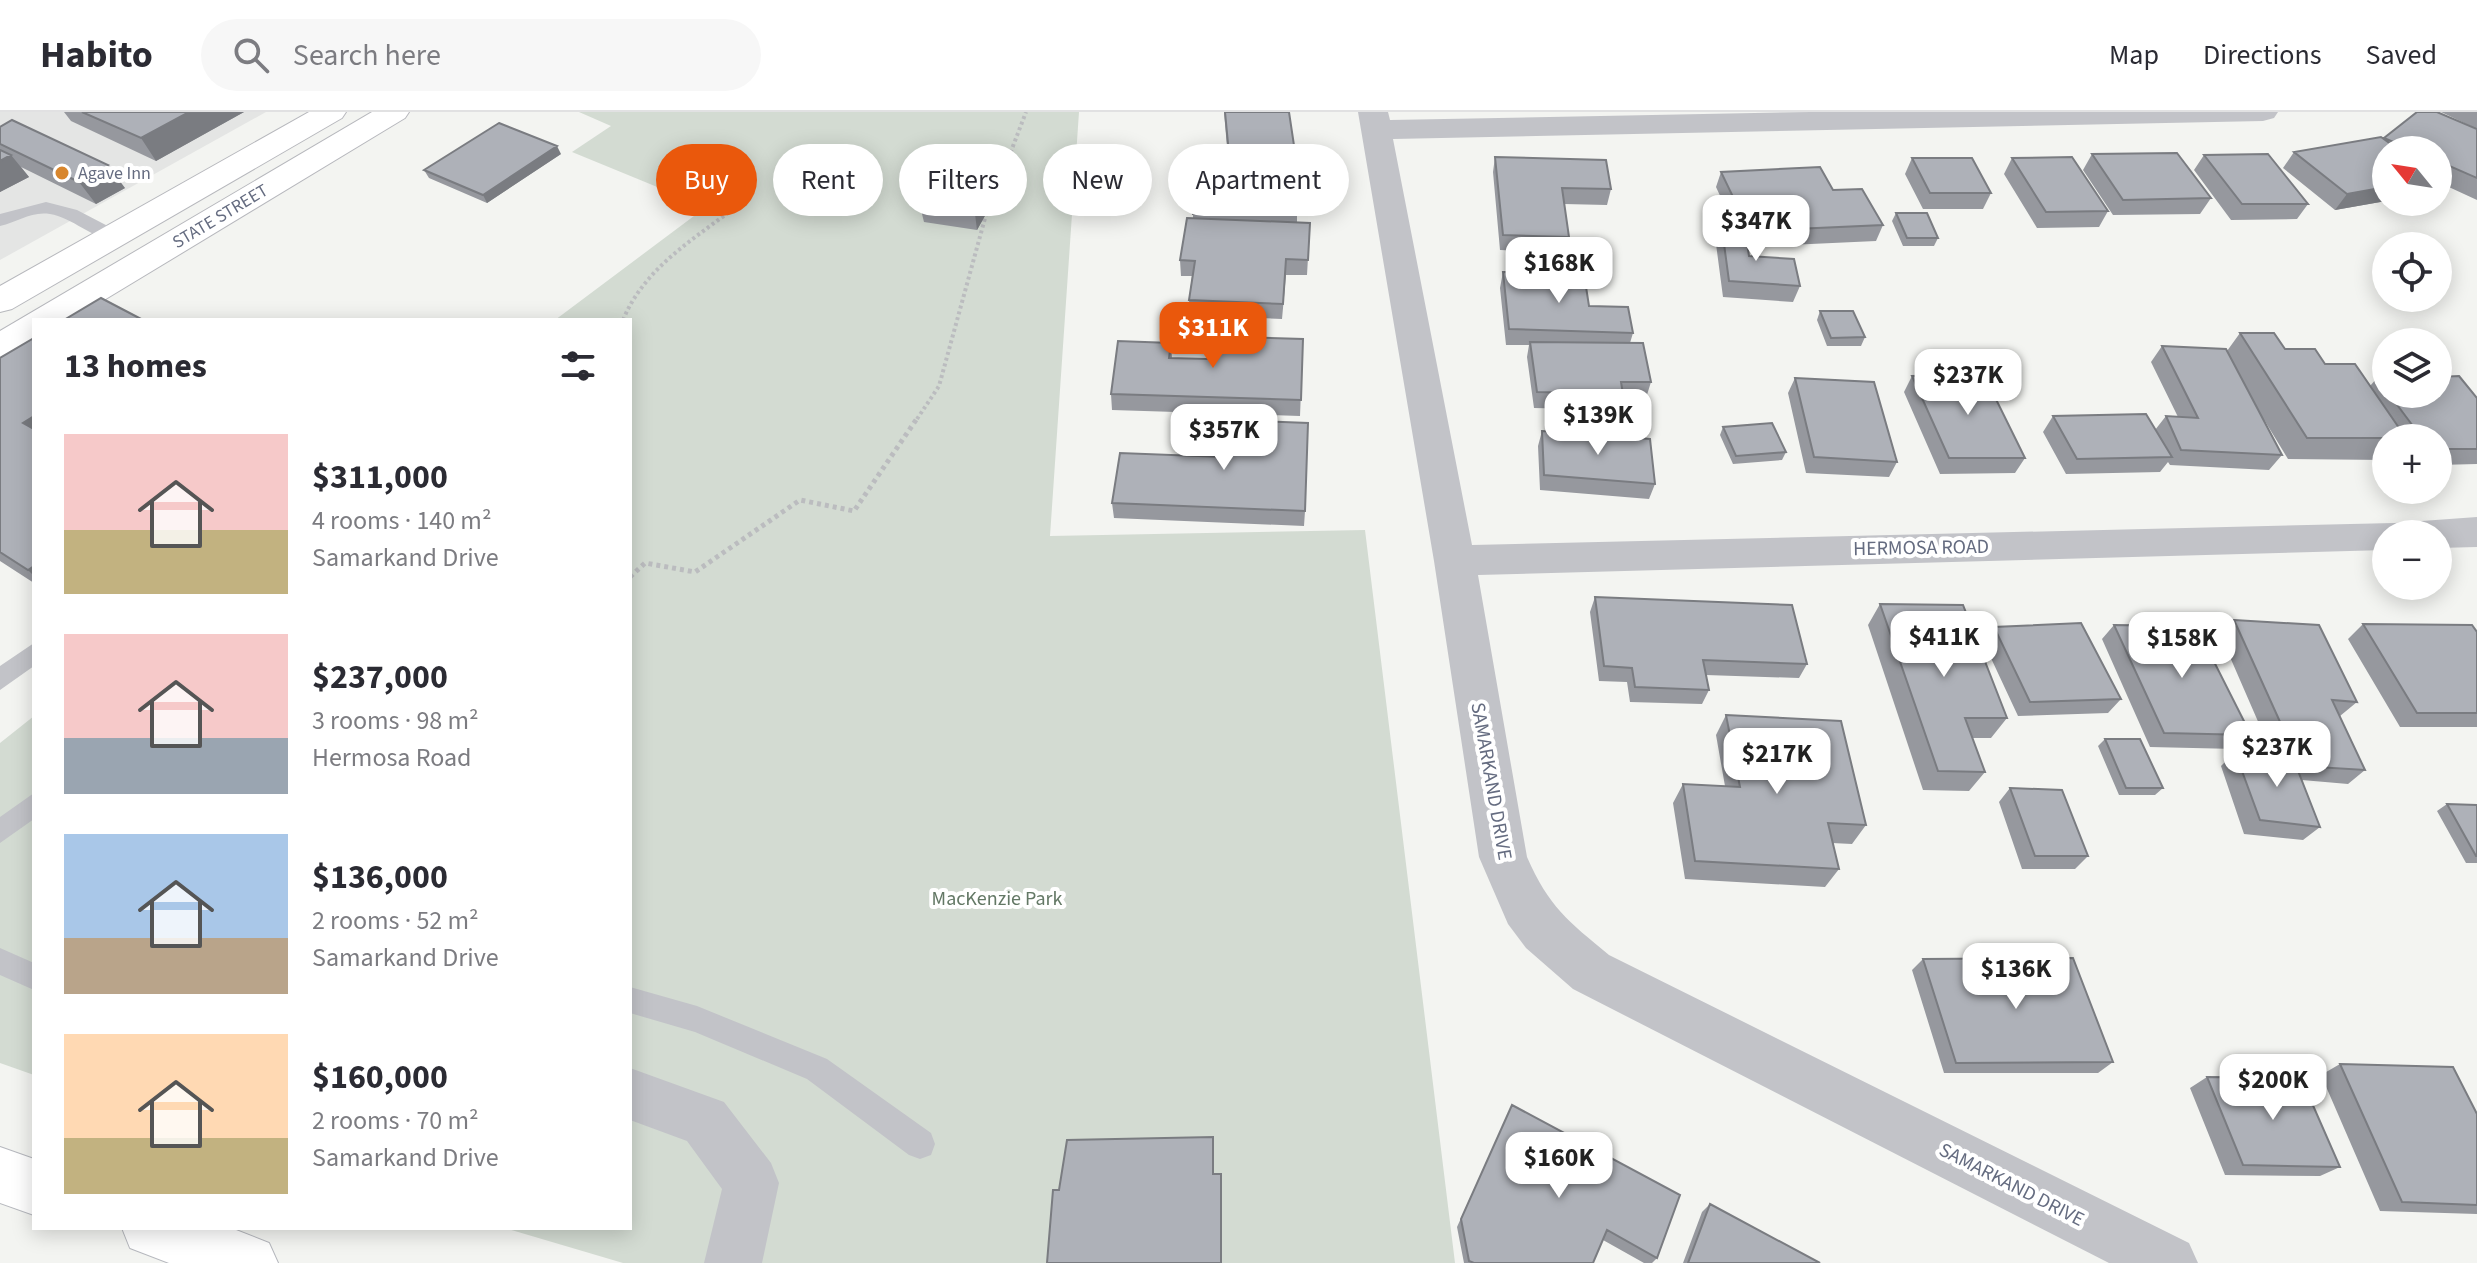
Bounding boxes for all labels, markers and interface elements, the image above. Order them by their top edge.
search box [201,19,761,91]
text: Habito [40,28,153,82]
icon: search [229,33,273,77]
text: Search here [293,34,441,77]
text: Map [2109,35,2159,75]
text: Directions [2203,35,2322,75]
text: Saved [2366,35,2437,75]
north arrow [2372,136,2452,216]
map controls [2372,136,2452,600]
chip: Buy [656,144,757,216]
chip: Rent [773,144,883,216]
chip: Filters [899,144,1027,216]
chip: New [1043,144,1152,216]
chip: Apartment [1168,144,1349,216]
place label: Agave Inn [78,161,151,186]
marker: Agave Inn [53,164,71,182]
street label: STATE STREET [168,178,273,255]
pin: $347K [1700,195,1812,263]
text: $347K [1721,202,1791,239]
button: locate [2372,232,2452,312]
pin: $168K [1503,237,1615,305]
text: $168K [1524,244,1594,281]
pin: $311K [1157,302,1269,370]
text: $311K [1178,309,1248,346]
button: layers [2372,328,2452,408]
text: 13 homes [64,342,207,391]
icon: filters [556,344,600,388]
pin: $237K [1912,349,2024,417]
text: $237K [1933,356,2003,393]
pin: $139K [1542,389,1654,457]
text: $139K [1563,396,1633,433]
pin: $357K [1168,404,1280,472]
text: $357K [1189,411,1259,448]
button: + [2372,424,2452,504]
text: $311,000 [312,453,448,502]
icon: home [128,466,224,562]
text: 4 rooms · 140 m² [312,502,491,539]
button: − [2372,520,2452,600]
street label: HERMOSA ROAD [1853,533,1989,563]
text: Samarkand Drive [312,539,499,576]
pin: $411K [1888,611,2000,679]
pin: $158K [2126,612,2238,680]
text: $411K [1909,618,1979,655]
text: $158K [2147,619,2217,656]
text: $237,000 [312,653,448,702]
icon: home [128,666,224,762]
street label: SAMARKAND DRIVE [1463,700,1519,862]
text: 3 rooms · 98 m² [312,702,479,739]
pin: $237K [2221,721,2333,789]
pin: $217K [1721,728,1833,796]
text: $237K [2242,728,2312,765]
text: $217K [1742,735,1812,772]
text: Hermosa Road [312,739,471,776]
text: $136,000 [312,853,448,902]
icon: home [128,866,224,962]
park label: MacKenzie Park [932,885,1062,913]
text: 2 rooms · 52 m² [312,902,479,939]
text: Samarkand Drive [312,939,499,976]
pin: $136K [1960,943,2072,1011]
text: $136K [1981,950,2051,987]
text: $160,000 [312,1053,448,1102]
pin: $200K [2217,1054,2329,1122]
text: $200K [2238,1061,2308,1098]
icon: home [128,1066,224,1162]
text: 2 rooms · 70 m² [312,1102,479,1139]
pin: $160K [1503,1132,1615,1200]
street label: SAMARKAND DRIVE [1934,1136,2089,1234]
text: Samarkand Drive [312,1139,499,1176]
text: $160K [1524,1139,1594,1176]

